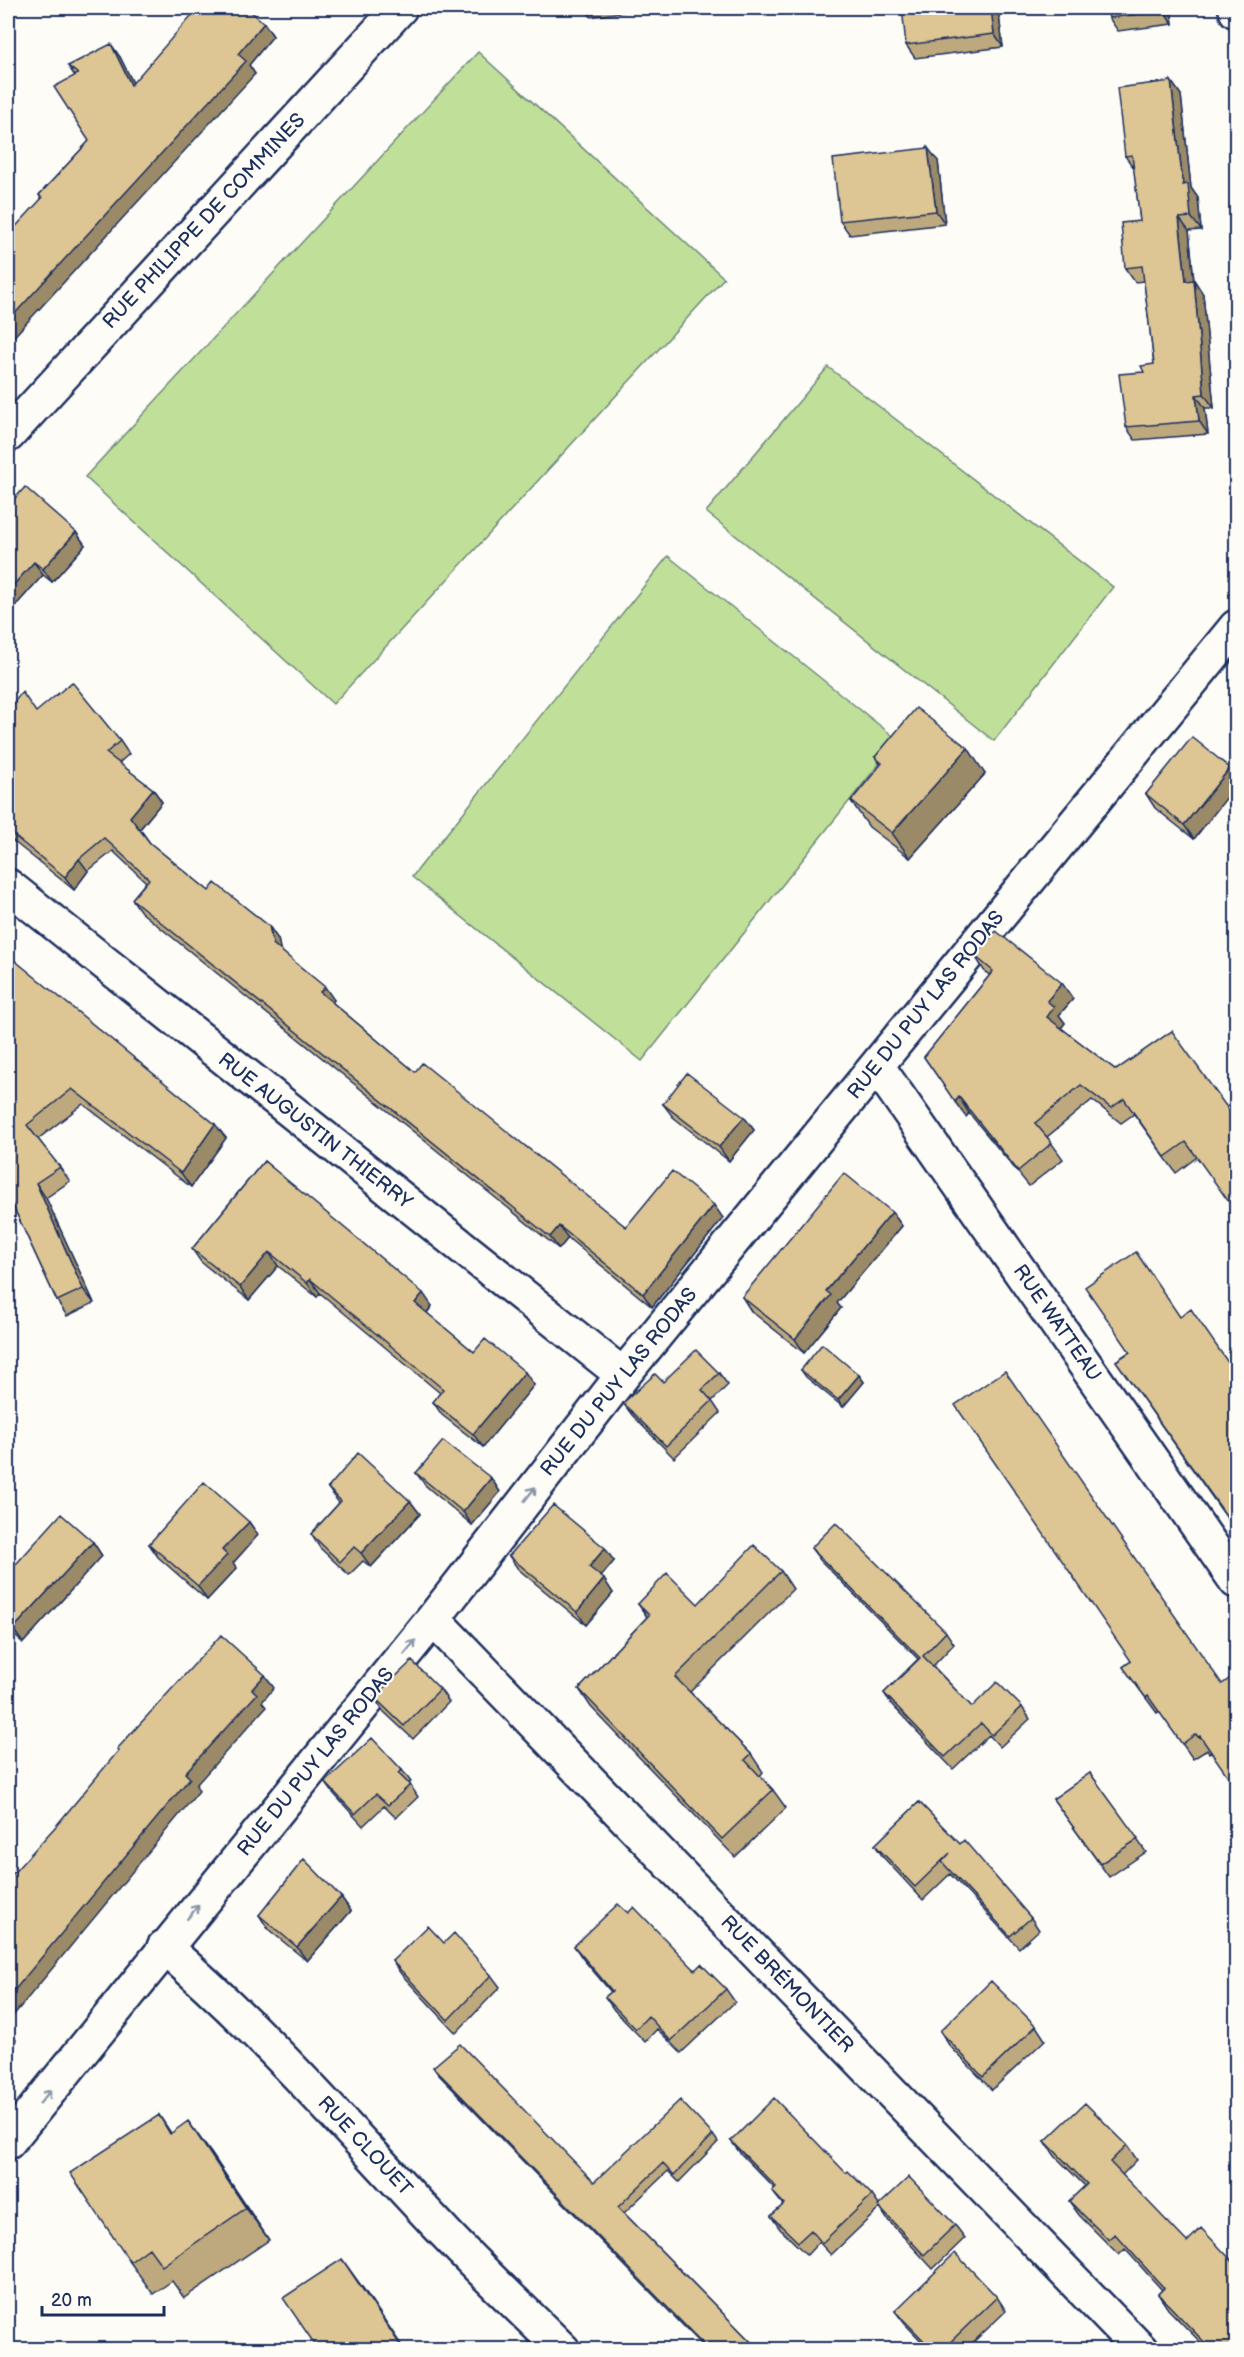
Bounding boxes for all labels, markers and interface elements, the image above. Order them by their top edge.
street label: RUE PHILIPPE DE COMMINES [98,108,310,334]
street label: RUE DU PUY LAS RODAS [843,906,1009,1104]
street label: RUE AUGUSTIN THIERRY [213,1048,417,1214]
street label: RUE WATTEAU [1008,1260,1106,1386]
street label: RUE DU PUY LAS RODAS [536,1283,702,1481]
one-way arrow [524,1486,537,1502]
one-way arrow [403,1639,416,1655]
street label: RUE DU PUY LAS RODAS [233,1663,399,1861]
one-way arrow [186,1905,200,1920]
street label: RUE BRÉMONTIER [715,1910,859,2058]
one-way arrow [38,2089,51,2105]
street label: RUE CLOUET [313,2091,417,2201]
scale bar [42,2279,164,2317]
text: 20 m [51,2290,92,2311]

